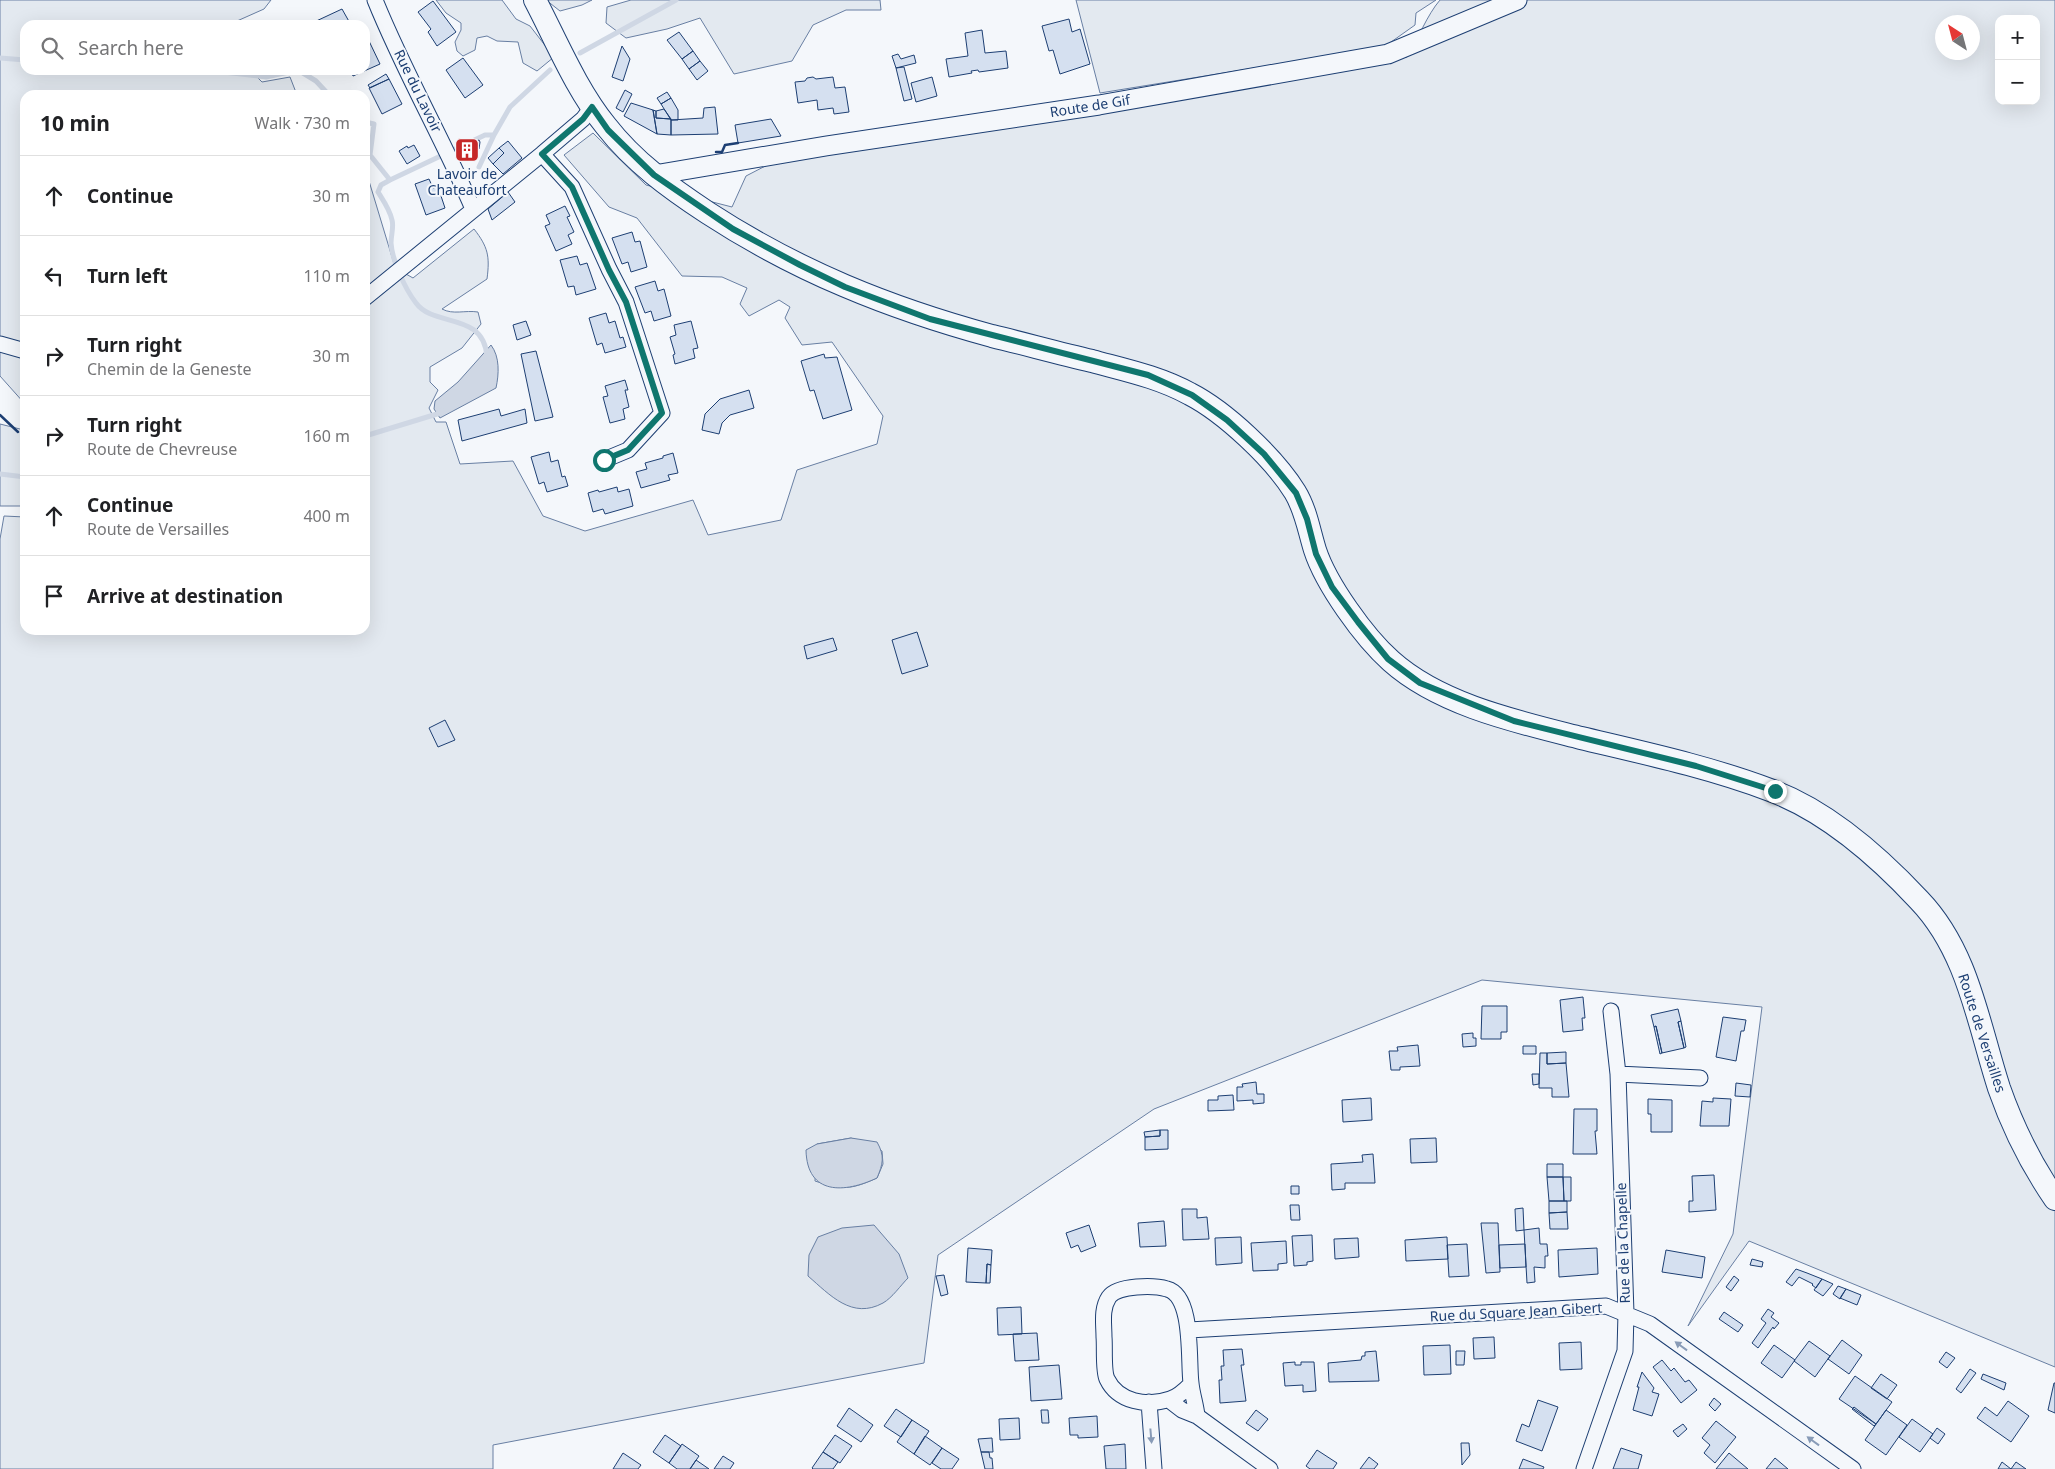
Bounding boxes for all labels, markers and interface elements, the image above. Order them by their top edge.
north arrow [1935,15,1980,60]
map controls [1995,15,2040,105]
button: + [1995,15,2040,60]
search box [20,20,370,75]
icon: search [38,34,66,62]
text: Search here [78,35,184,61]
street label: Rue du Lavoir [390,46,447,136]
button: − [1995,60,2040,105]
street label: Route de Gif [1048,90,1133,121]
text: 10 min [40,109,110,137]
text: Walk · 730 m [255,112,350,134]
building icon: Lavoir de Chateaufort [454,137,480,163]
place label: Lavoir de Chateaufort [428,164,506,199]
icon: ahead [40,182,68,210]
text: Continue [87,183,173,209]
text: 30 m [313,185,350,207]
icon: left [40,262,68,290]
text: Turn left [87,263,168,289]
text: 110 m [303,265,350,287]
text: Turn right [87,332,182,358]
icon: right [40,342,68,370]
text: 30 m [313,345,350,367]
text: Chemin de la Geneste [87,358,252,380]
text: Turn right [87,412,182,438]
icon: right [40,422,68,450]
text: 160 m [303,425,350,447]
text: Route de Chevreuse [87,438,237,460]
route start [593,449,616,472]
text: Continue [87,492,173,518]
icon: ahead [40,502,68,530]
text: 400 m [303,505,350,527]
text: Route de Versailles [87,518,229,540]
icon: arrive [40,582,68,610]
text: Arrive at destination [87,583,283,609]
route end [1764,780,1787,803]
street label: Route de Versailles [1954,971,2011,1095]
street label: Rue de la Chapelle [1611,1182,1634,1304]
street label: Rue du Square Jean Gibert [1429,1297,1603,1326]
one-way arrow [1674,1341,1688,1351]
one-way arrow [1148,1428,1156,1444]
one-way arrow [1807,1435,1820,1446]

